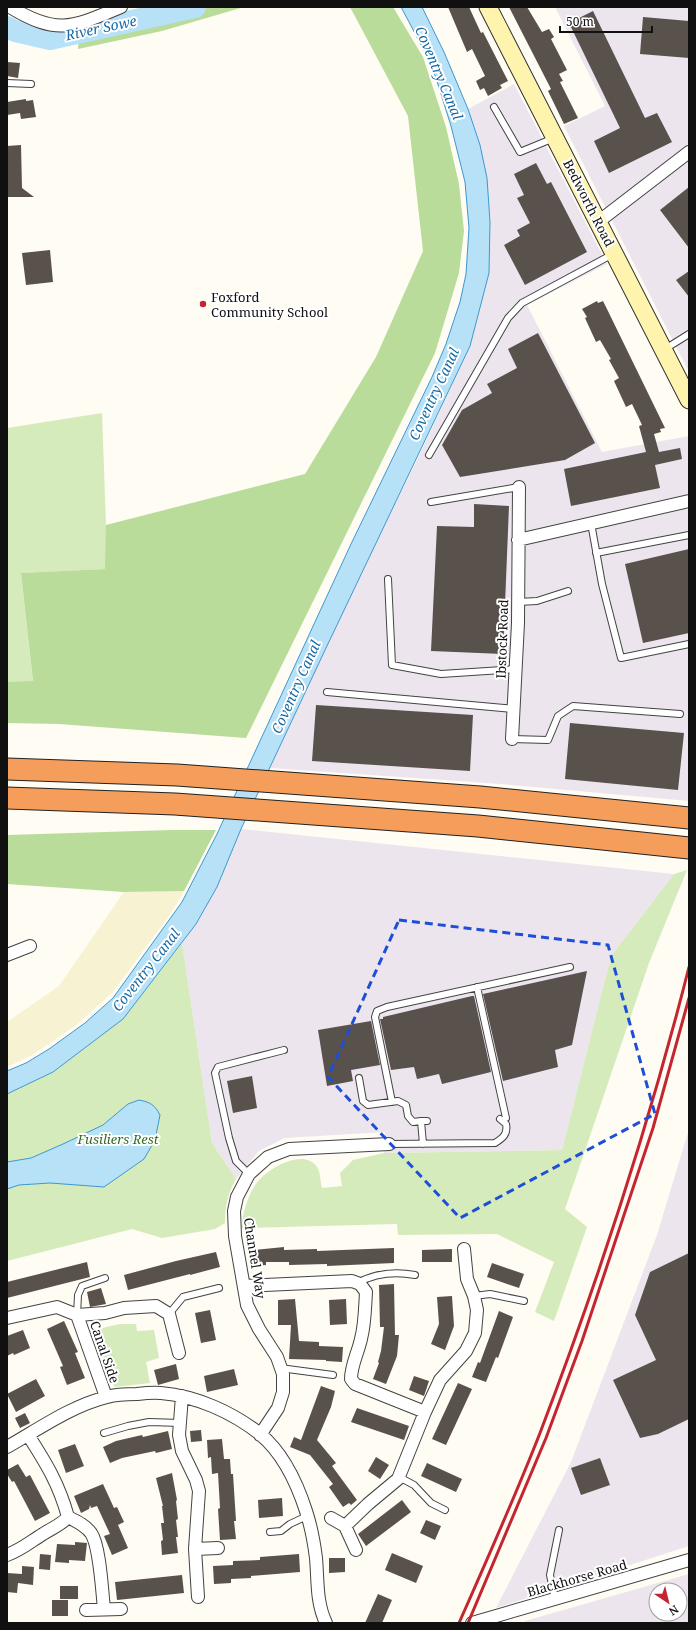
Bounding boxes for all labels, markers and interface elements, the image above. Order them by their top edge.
scale bar [560,8,652,34]
water label: River Sowe [63,11,138,45]
text: 50 m [566,13,594,30]
water label: Coventry Canal [411,23,468,123]
street label: Bedworth Road [559,156,619,250]
place label: Foxford Community School [211,288,328,321]
marker: Foxford Community School [198,299,208,309]
water label: Coventry Canal [404,344,464,443]
street label: Ibstock Road [492,599,512,679]
water label: Coventry Canal [267,637,325,736]
water label: Coventry Canal [107,924,184,1015]
park label: Fusiliers Rest [76,1130,159,1148]
street label: Channel Way [240,1216,270,1300]
street label: Canal Side [86,1319,124,1386]
street label: Blackhorse Road [525,1555,629,1601]
north arrow [648,1582,688,1622]
text: N [666,1602,682,1619]

